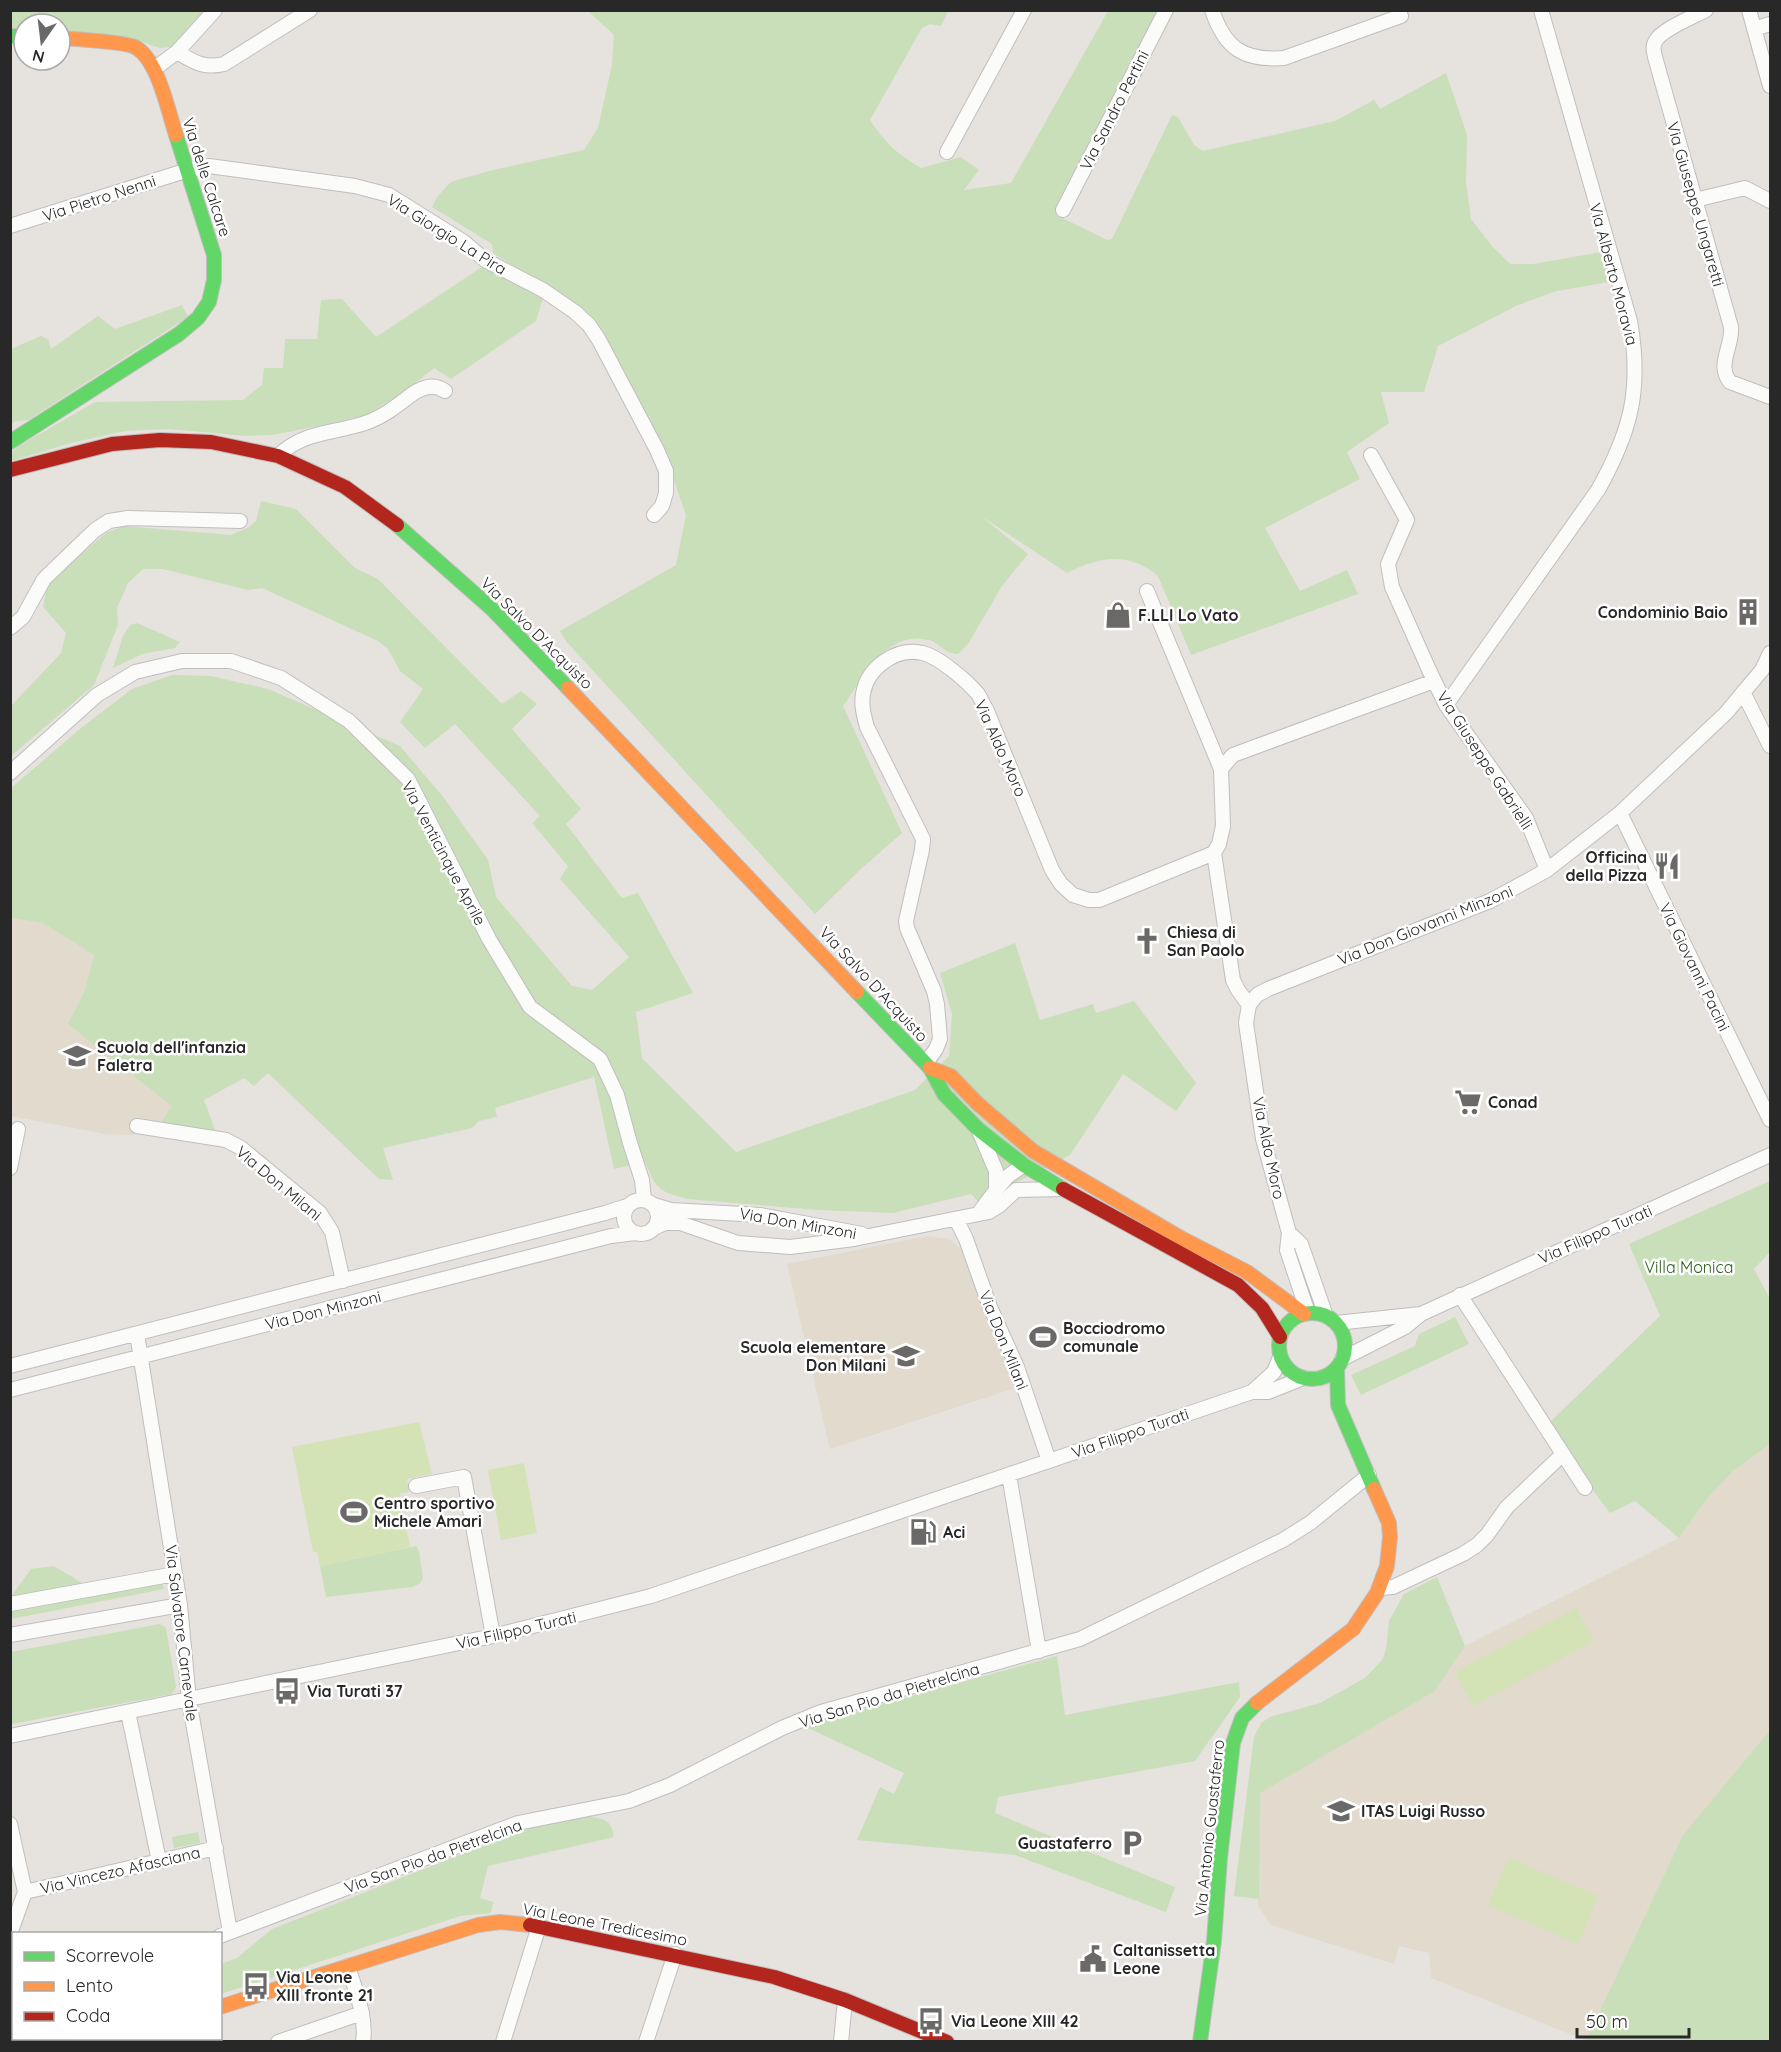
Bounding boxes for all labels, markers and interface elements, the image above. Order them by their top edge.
north arrow [12,12,72,72]
text: N [30,45,46,68]
street label: Via Sandro Pertini [1075,47,1153,173]
street label: Via delle Calcare [178,115,236,239]
street label: Via Giuseppe Ungaretti [1663,119,1729,289]
street label: Via Pietro Nenni [40,170,158,226]
street label: Via Giorgio La Pira [384,189,510,279]
street label: Via Alberto Moravia [1585,201,1643,347]
street label: Via Salvo D'Acquisto [477,573,597,693]
building icon: Condominio Baio [1733,597,1763,627]
shop icon: F.LLI Lo Vato [1103,600,1133,630]
place label: Condominio Baio [1598,602,1728,622]
place label: F.LLI Lo Vato [1138,605,1238,625]
street label: Via Giuseppe Gabrielli [1433,687,1537,833]
street label: Via Aldo Moro [971,696,1031,800]
street label: Via Venticinque Aprile [397,777,491,929]
place label: Officina della Pizza [1565,847,1647,885]
restaurant icon: Officina della Pizza [1652,851,1682,881]
street label: Via Don Giovanni Minzoni [1334,881,1516,969]
street label: Via Giovanni Pacini [1655,900,1735,1034]
street label: Via Salvo D'Acquisto [815,922,933,1046]
place label: Chiesa di San Paolo [1167,922,1244,960]
church icon: Chiesa di San Paolo [1132,926,1162,956]
place label: Scuola dell'infanzia Faletra [97,1037,246,1075]
school or university icon: Scuola dell'infanzia Faletra [62,1041,92,1071]
supermarket icon: Conad [1453,1087,1483,1117]
place label: Conad [1488,1092,1538,1112]
street label: Via Aldo Moro [1248,1095,1290,1201]
street label: Via Don Milani [232,1141,326,1225]
street label: Via Filippo Turati [1535,1200,1655,1268]
street label: Via Don Minzoni [738,1203,858,1243]
park label: Villa Monica [1644,1257,1734,1277]
street label: Via Don Minzoni [263,1286,383,1334]
street label: Via Don Milani [975,1287,1033,1393]
place label: Bocciodromo comunale [1063,1318,1165,1356]
sports icon: Bocciodromo comunale [1028,1322,1058,1352]
place label: Scuola elementare Don Milani [741,1337,886,1375]
school or university icon: Scuola elementare Don Milani [891,1341,921,1371]
street label: Via Filippo Turati [1069,1404,1191,1462]
place label: Centro sportivo Michele Amari [374,1493,495,1531]
sports icon: Centro sportivo Michele Amari [339,1497,369,1527]
fuel station icon: Aci [908,1517,938,1547]
place label: Aci [943,1522,965,1542]
street label: Via Salvatore Carnevale [161,1544,203,1722]
street label: Via Filippo Turati [454,1606,578,1654]
street label: Via San Pio da Pietrelcina [796,1658,982,1732]
bus stop icon: Via Turati 37 [272,1676,302,1706]
place label: Via Turati 37 [307,1681,403,1701]
street label: Via Antonio Guastaferro [1190,1739,1228,1917]
school or university icon: ITAS Luigi Russo [1326,1796,1356,1826]
place label: ITAS Luigi Russo [1361,1801,1485,1821]
street label: Via San Pio da Pietrelcina [341,1815,525,1897]
parking icon: Guastaferro [1117,1828,1147,1858]
place label: Guastaferro [1018,1833,1112,1853]
street label: Via Vincezo Afasciana [38,1842,202,1898]
street label: Via Leone Tredicesimo [521,1898,689,1950]
legend [12,1932,222,2040]
place label: Caltanissetta Leone [1113,1940,1215,1978]
text: Scorrevole [66,1944,154,1967]
public building icon: Caltanissetta Leone [1078,1944,1108,1974]
place label: Via Leone XIII fronte 21 [276,1967,373,2005]
bus stop icon: Via Leone XIII fronte 21 [241,1971,271,2001]
text: Lento [66,1974,113,1997]
scale bar [1577,2001,1690,2039]
text: Coda [66,2004,110,2027]
bus stop icon: Via Leone XIII 42 [916,2006,946,2036]
text: 50 m [1586,2010,1628,2033]
place label: Via Leone XIII 42 [951,2011,1079,2031]

